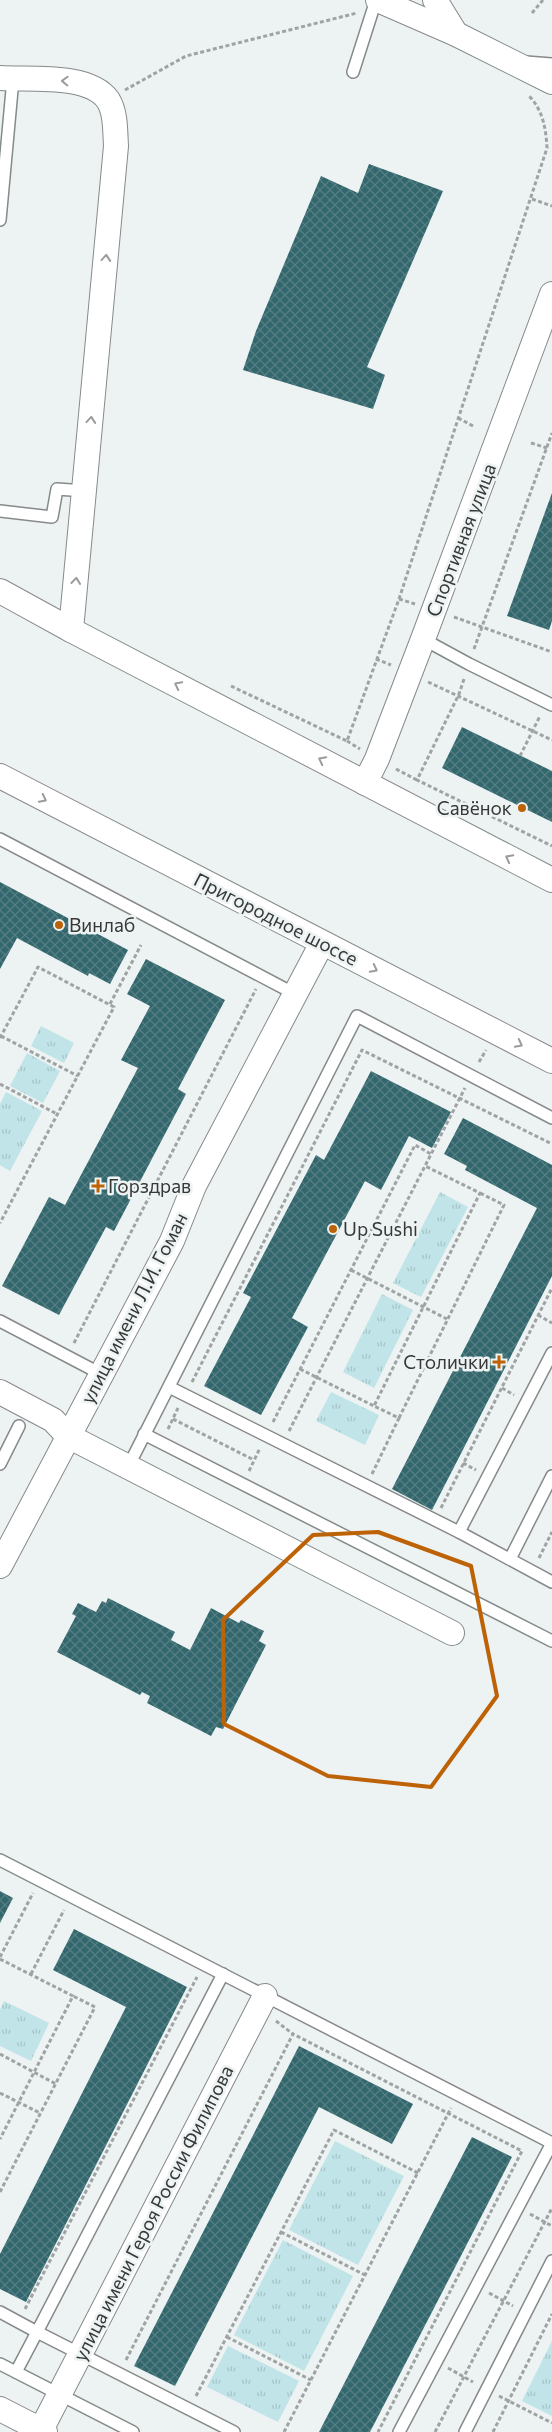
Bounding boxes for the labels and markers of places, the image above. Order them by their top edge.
place label: Савёнок [437,796,512,819]
marker: Савёнок [516,802,528,814]
place label: Винлаб [69,913,135,936]
marker: Винлаб [53,919,65,931]
place label: Горздрав [108,1174,191,1197]
marker: Горздрав [92,1180,104,1192]
place label: Up Sushi [343,1217,418,1240]
marker: Up Sushi [327,1223,339,1235]
place label: Столички [403,1350,489,1373]
marker: Столички [493,1356,505,1368]

